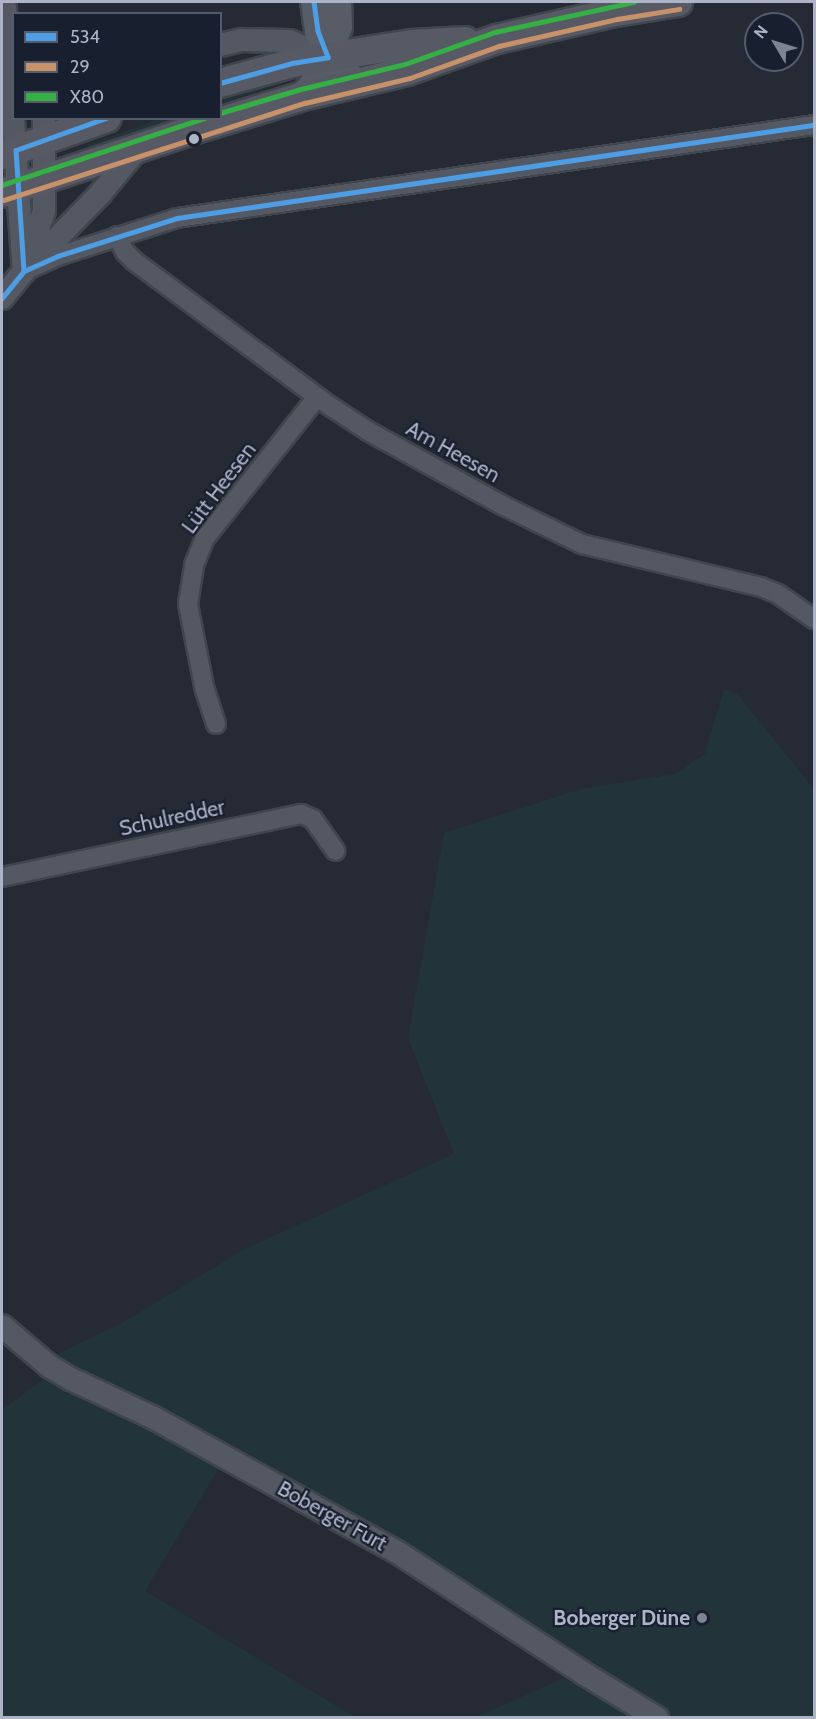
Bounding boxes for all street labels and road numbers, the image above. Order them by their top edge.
street label: Am Heesen [402,416,504,488]
street label: Lütt Heesen [177,437,261,539]
street label: Schulredder [117,795,227,841]
street label: Boberger Furt [273,1476,391,1556]

